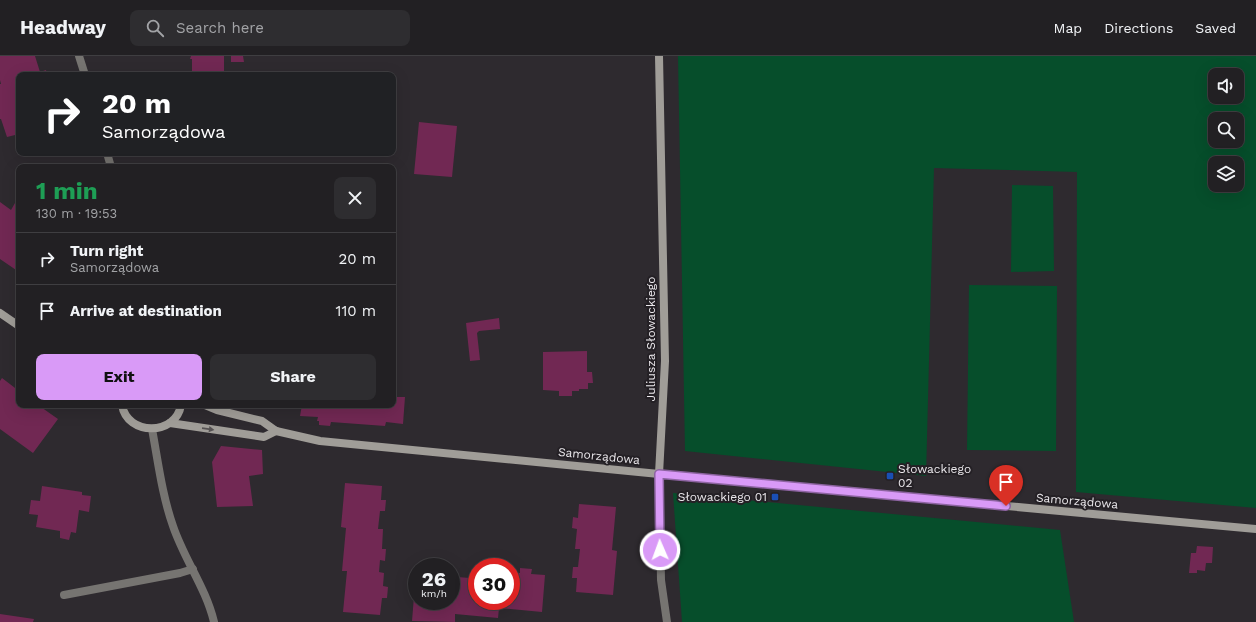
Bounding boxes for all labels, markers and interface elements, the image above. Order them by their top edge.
search box [130,10,410,46]
text: Headway [20,16,106,39]
icon: search [144,17,166,39]
text: Search here [176,19,264,37]
text: Map [1054,20,1082,36]
text: Directions [1104,20,1173,36]
text: Saved [1195,20,1236,36]
map controls [1208,68,1244,192]
button: sound [1208,68,1244,104]
text: 20 m [102,87,171,120]
icon: right [36,88,88,140]
button: search [1208,112,1244,148]
text: Samorządowa [102,121,225,142]
button: layers [1208,156,1244,192]
text: 1 min [36,177,98,205]
button: close [334,177,376,219]
text: 130 m · 19:53 [36,206,117,221]
text: Turn right [70,242,143,260]
icon: right [36,248,58,270]
text: 20 m [339,250,376,268]
text: Samorządowa [70,260,159,275]
street label: Juliusza Słowackiego [644,277,658,401]
icon: arrive [36,300,58,322]
text: Arrive at destination [70,302,222,320]
text: 110 m [336,302,376,320]
button: Exit [36,354,202,400]
button: Share [210,354,376,400]
one-way arrow [202,426,214,432]
street label: Samorządowa [557,445,641,467]
place label: Słowackiego 02 [898,462,971,490]
pin [989,465,1023,506]
marker: Słowackiego 02 [885,471,895,481]
icon: arrive [995,471,1017,493]
place label: Słowackiego 01 [678,490,767,504]
street label: Samorządowa [1035,490,1119,512]
marker: Słowackiego 01 [770,492,780,502]
position arrow [639,529,681,571]
speed limit sign: 30 [468,558,520,610]
text: 26 [422,567,446,591]
text: km/h [421,588,447,599]

